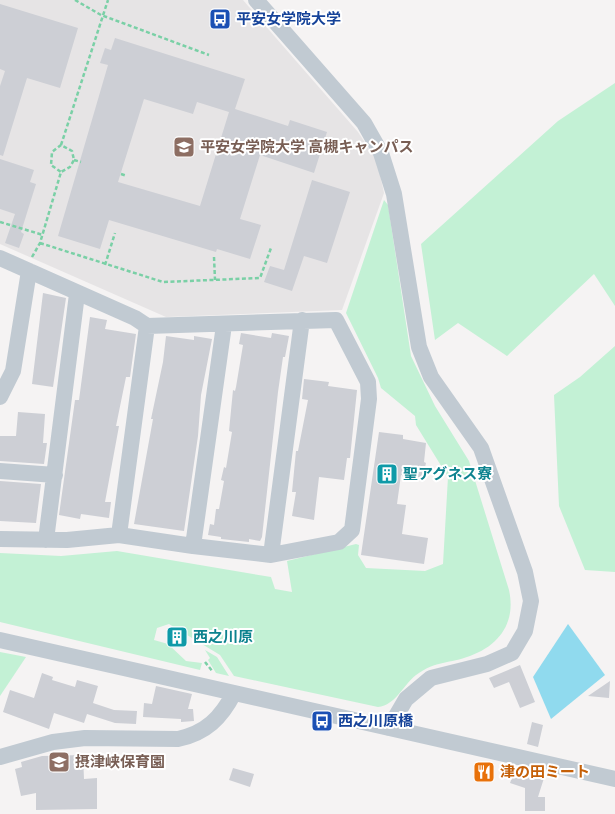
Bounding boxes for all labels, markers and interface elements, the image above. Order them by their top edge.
bus stop icon: 平安女学院大学 [208,7,232,31]
place label: 平安女学院大学 [236,9,341,28]
school or university icon: 平安女学院大学 高槻キャンパス [172,135,196,159]
place label: 平安女学院大学 高槻キャンパス [200,137,414,156]
building icon: 聖アグネス寮 [375,462,399,486]
place label: 聖アグネス寮 [403,464,492,483]
building icon: 西之川原 [165,625,189,649]
place label: 西之川原 [193,627,253,646]
bus stop icon: 西之川原橋 [310,709,334,733]
place label: 西之川原橋 [338,711,414,730]
school or university icon: 摂津峡保育園 [47,750,71,774]
place label: 摂津峡保育園 [75,752,165,771]
restaurant icon: 津の田ミート [472,760,496,784]
place label: 津の田ミート [500,762,590,781]

